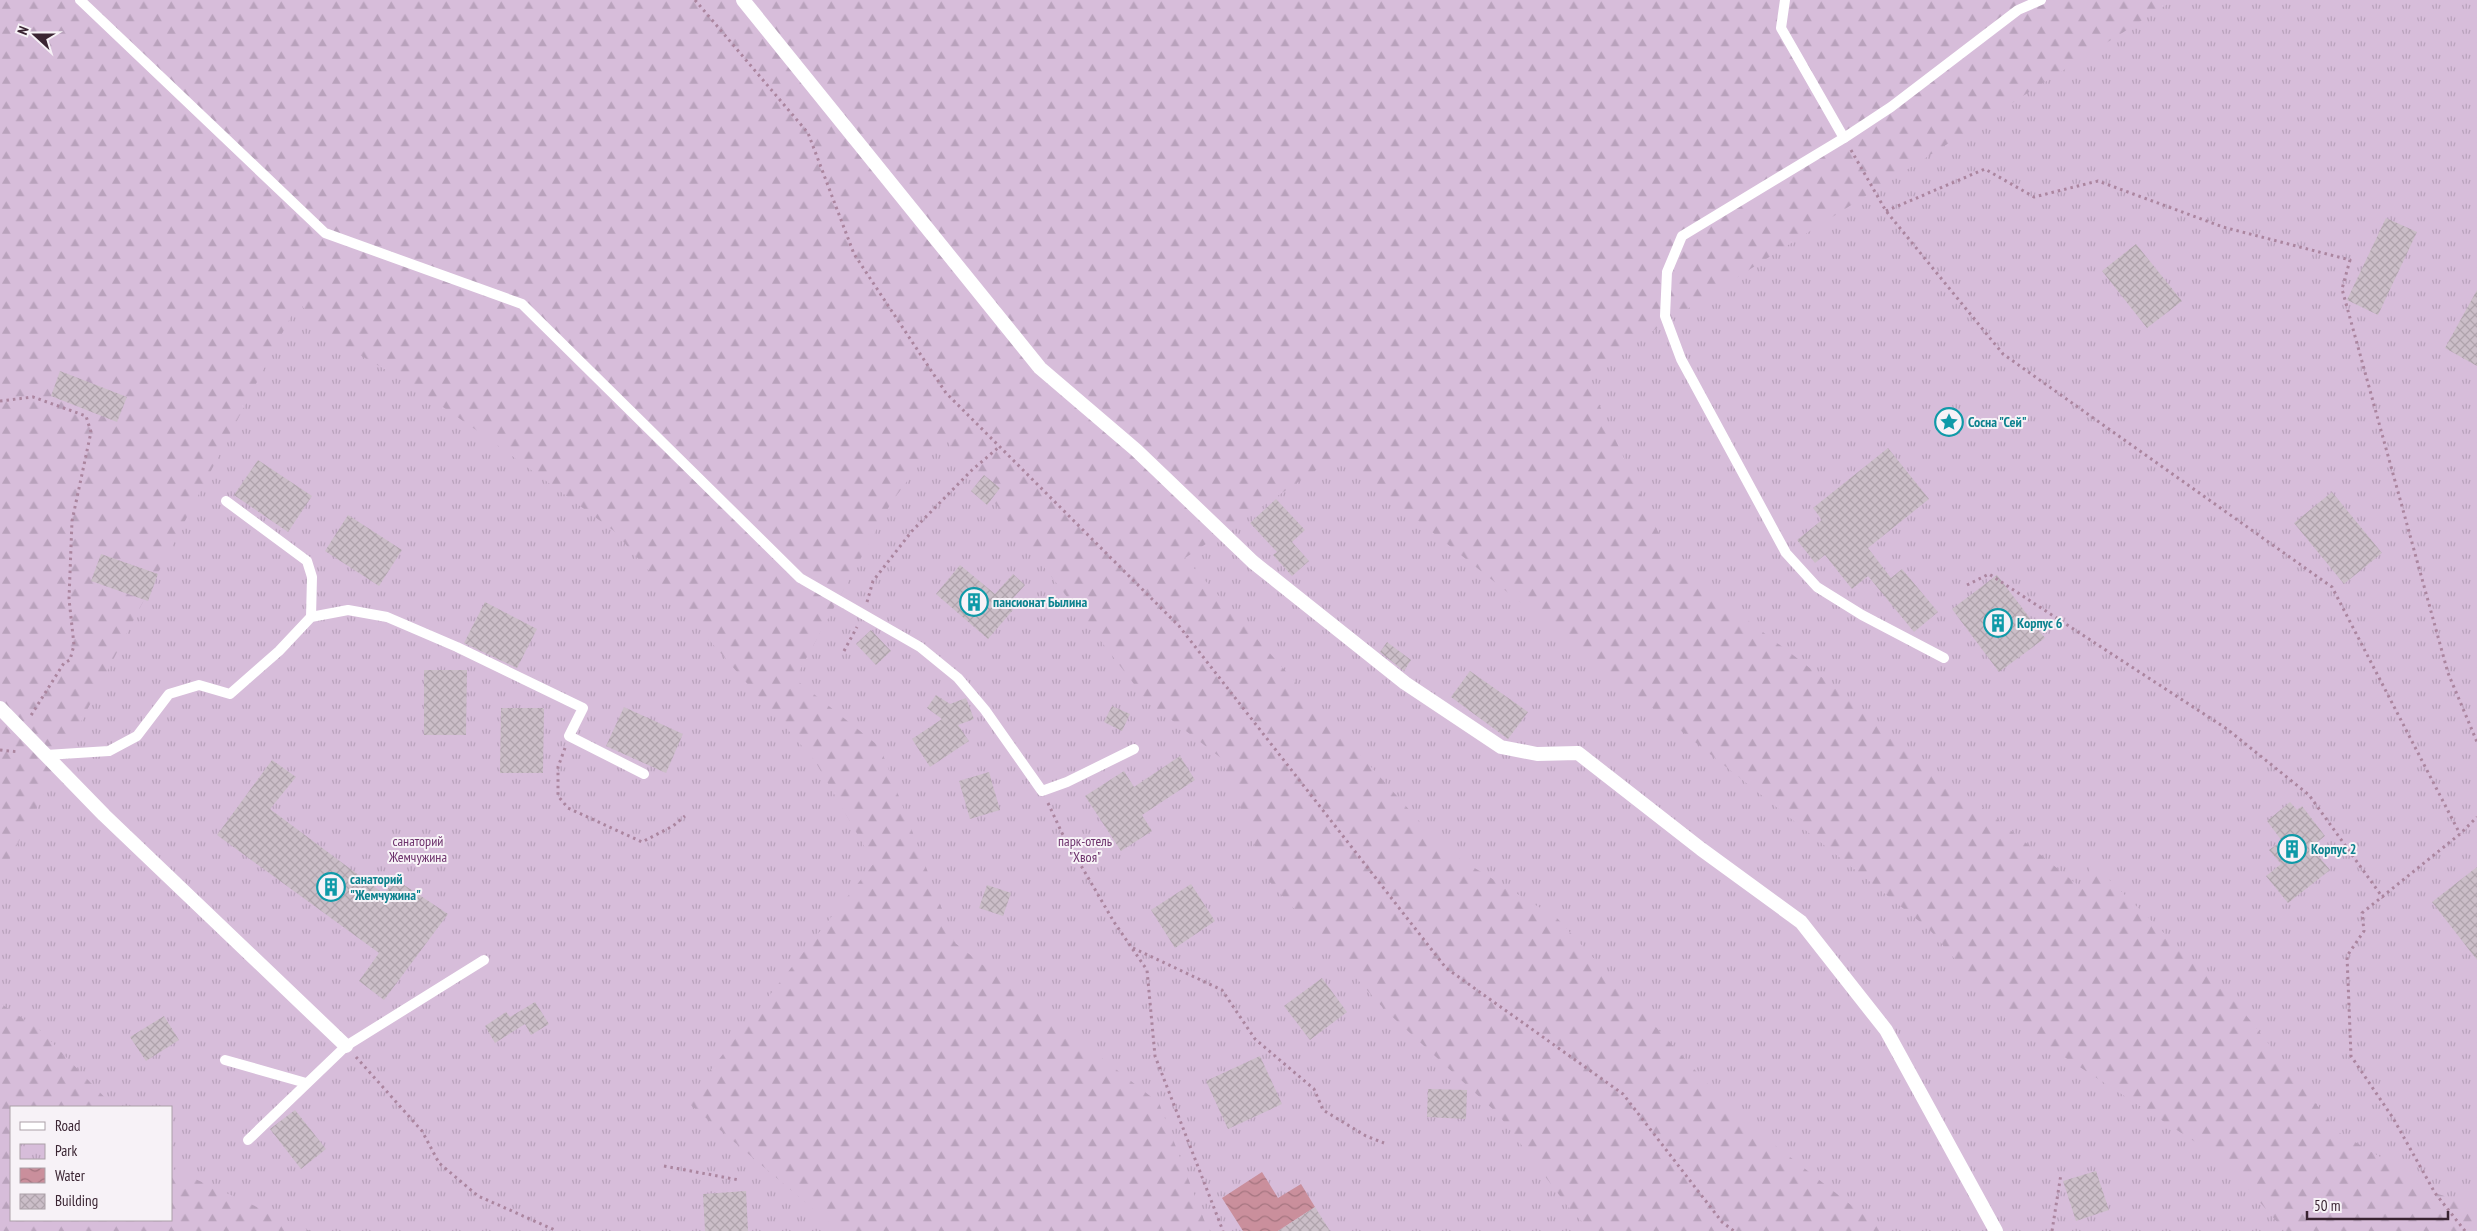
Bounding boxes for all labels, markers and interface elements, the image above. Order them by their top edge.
north arrow [10,10,60,60]
text: N [13,24,33,37]
place icon: Сосна "Сей" [1934,407,1964,437]
place label: Сосна "Сей" [1968,413,2027,431]
building icon: пансионат Былина [959,587,989,617]
place label: пансионат Былина [993,593,1087,611]
building icon: Корпус 6 [1983,608,2013,638]
place label: Корпус 6 [2017,614,2063,632]
park label: санаторий Жемчужина [388,832,447,866]
park label: парк-отель "Хвоя" [1058,832,1112,866]
building icon: Корпус 2 [2277,834,2307,864]
place label: Корпус 2 [2311,840,2356,858]
place label: санаторий "Жемчужина" [350,870,421,904]
building icon: санаторий "Жемчужина" [316,872,346,902]
legend [10,1106,172,1221]
text: Road [55,1116,81,1135]
text: Park [55,1141,77,1160]
text: Water [55,1166,86,1185]
scale bar [2307,1188,2448,1220]
text: Building [55,1191,98,1210]
text: 50 m [2314,1196,2340,1215]

